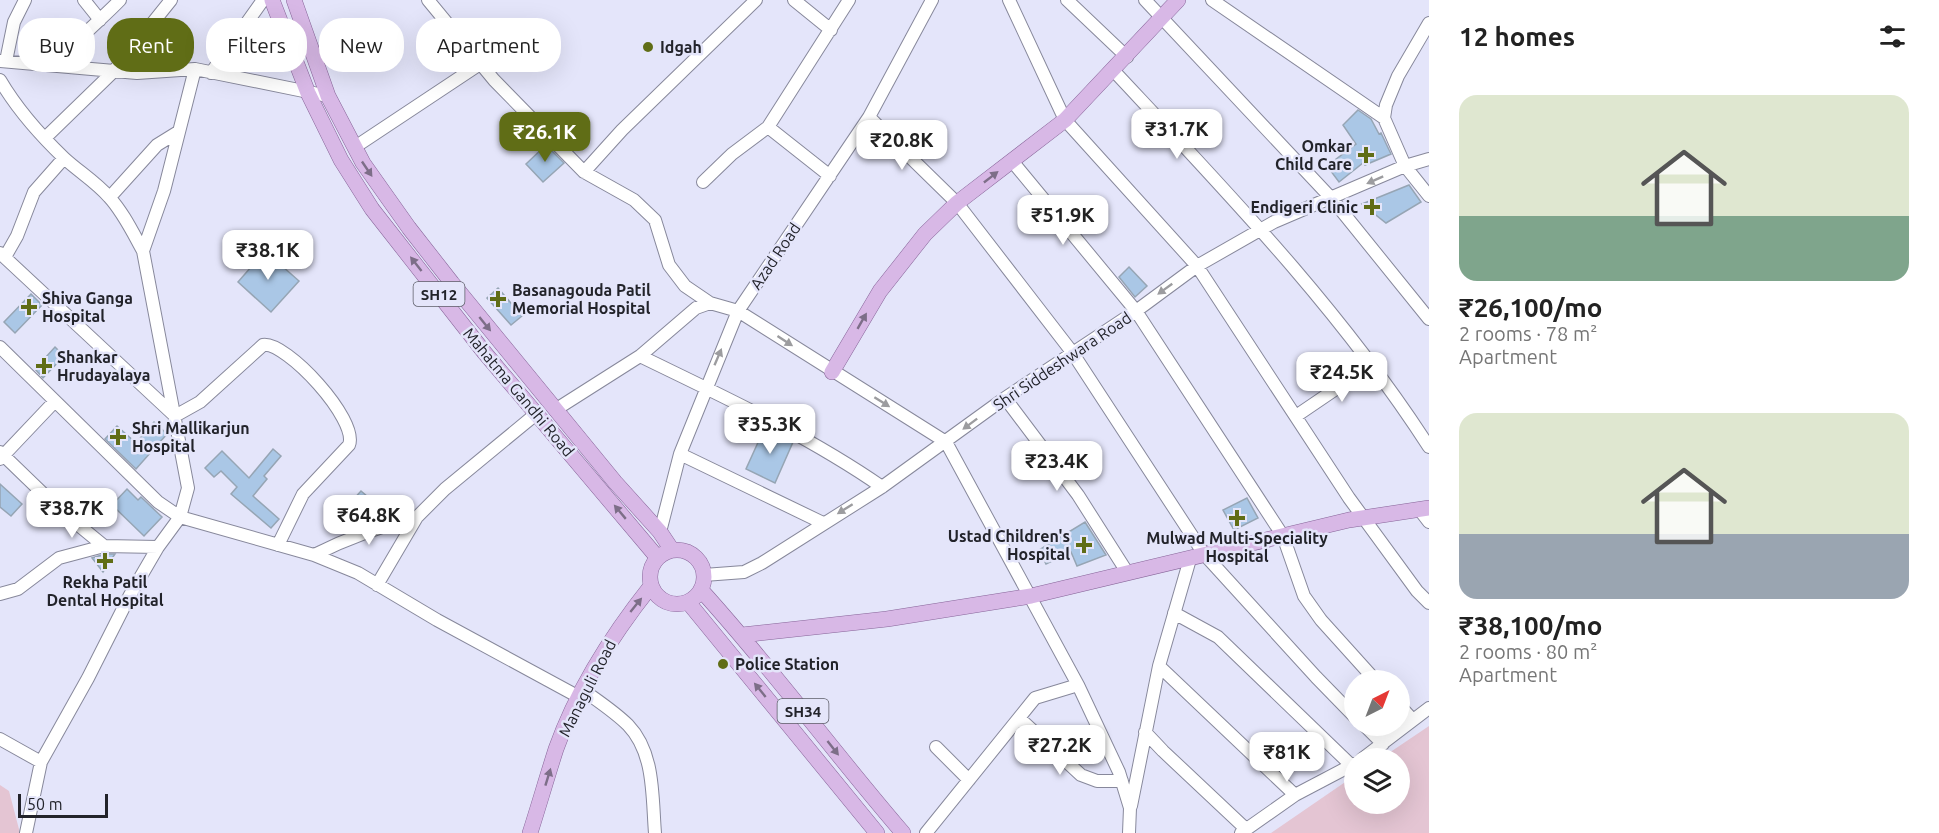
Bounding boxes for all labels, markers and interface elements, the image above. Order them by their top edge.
chip: Buy [18,18,95,72]
chip: Rent [107,18,194,72]
chip: Filters [206,18,307,72]
chip: New [319,18,404,72]
chip: Apartment [416,18,561,72]
icon: filters [1876,20,1909,53]
text: 12 homes [1459,22,1575,51]
place label: Idgah [660,38,702,56]
marker: Idgah [641,40,655,54]
pin: ₹31.7K [1128,109,1226,160]
pin: ₹26.1K [496,112,594,163]
text: ₹31.7K [1145,117,1209,140]
text: ₹26.1K [513,120,577,143]
pin: ₹20.8K [853,120,951,171]
text: ₹20.8K [870,128,934,151]
icon: home [1630,134,1738,242]
place label: Omkar Child Care [1275,137,1352,173]
marker: Omkar Child Care [1357,146,1375,164]
one-way arrow [361,160,373,176]
one-way arrow [984,172,999,184]
one-way arrow [1365,175,1383,185]
pin: ₹51.9K [1014,195,1112,246]
place label: Endigeri Clinic [1250,198,1358,216]
marker: Endigeri Clinic [1363,198,1381,216]
text: ₹51.9K [1031,203,1095,226]
street label: Azad Road [746,219,804,293]
pin: ₹38.1K [219,230,317,281]
text: ₹38.1K [236,238,300,261]
one-way arrow [410,257,422,272]
place label: Basanagouda Patil Memorial Hospital [512,281,651,317]
road number: SH12 [414,282,464,306]
one-way arrow [1158,283,1173,295]
place label: Shiva Ganga Hospital [42,289,133,325]
marker: Basanagouda Patil Memorial Hospital [489,290,507,308]
text: ₹26,100/mo [1459,293,1602,322]
marker: Shiva Ganga Hospital [20,298,38,316]
street label: Shri Siddeshwara Road [990,308,1134,414]
one-way arrow [857,312,867,329]
one-way arrow [479,316,492,332]
text: 2 rooms · 78 m² [1459,322,1597,345]
street label: Mahatma Gandhi Road [460,324,578,460]
one-way arrow [777,335,793,346]
text: Apartment [1459,345,1557,368]
place label: Shankar Hrudayalaya [57,348,150,384]
one-way arrow [713,348,723,366]
pin: ₹24.5K [1293,352,1391,403]
marker: Shankar Hrudayalaya [35,357,53,375]
text: ₹24.5K [1310,360,1374,383]
one-way arrow [874,397,890,408]
pin: ₹35.3K [721,404,819,455]
text: ₹35.3K [738,412,802,435]
one-way arrow [963,417,978,429]
place label: Shri Mallikarjun Hospital [132,419,250,455]
marker: Shri Mallikarjun Hospital [109,428,127,446]
pin: ₹23.4K [1008,441,1106,492]
text: ₹23.4K [1025,449,1089,472]
icon: home [1630,452,1738,560]
pin: ₹38.7K [23,488,121,539]
pin: ₹64.8K [320,495,418,546]
text: ₹38.7K [40,496,104,519]
text: ₹64.8K [337,503,401,526]
one-way arrow [613,504,626,520]
one-way arrow [837,504,853,515]
marker: Mulwad Multi-Speciality Hospital [1228,509,1246,527]
place label: Ustad Children's Hospital [948,527,1070,563]
place label: Mulwad Multi-Speciality Hospital [1146,529,1328,565]
marker: Ustad Children's Hospital [1075,536,1093,554]
marker: Rekha Patil Dental Hospital [96,552,114,570]
place label: Rekha Patil Dental Hospital [46,573,164,609]
one-way arrow [630,597,643,613]
text: ₹38,100/mo [1459,611,1602,640]
street label: Managuli Road [555,636,619,740]
text: 2 rooms · 80 m² [1459,640,1597,663]
place label: Police Station [735,655,839,673]
marker: Police Station [716,657,730,671]
text: Apartment [1459,663,1557,686]
north arrow [1344,670,1410,736]
map controls [1344,670,1410,814]
one-way arrow [754,683,767,698]
road number: SH34 [778,699,828,723]
pin: ₹27.2K [1011,725,1109,776]
pin: ₹81K [1251,732,1323,783]
text: ₹27.2K [1028,733,1092,756]
one-way arrow [826,740,839,756]
text: ₹81K [1263,740,1311,763]
button: layers [1344,748,1410,814]
one-way arrow [544,768,553,786]
scale bar [18,791,108,818]
text: 50 m [27,795,63,813]

